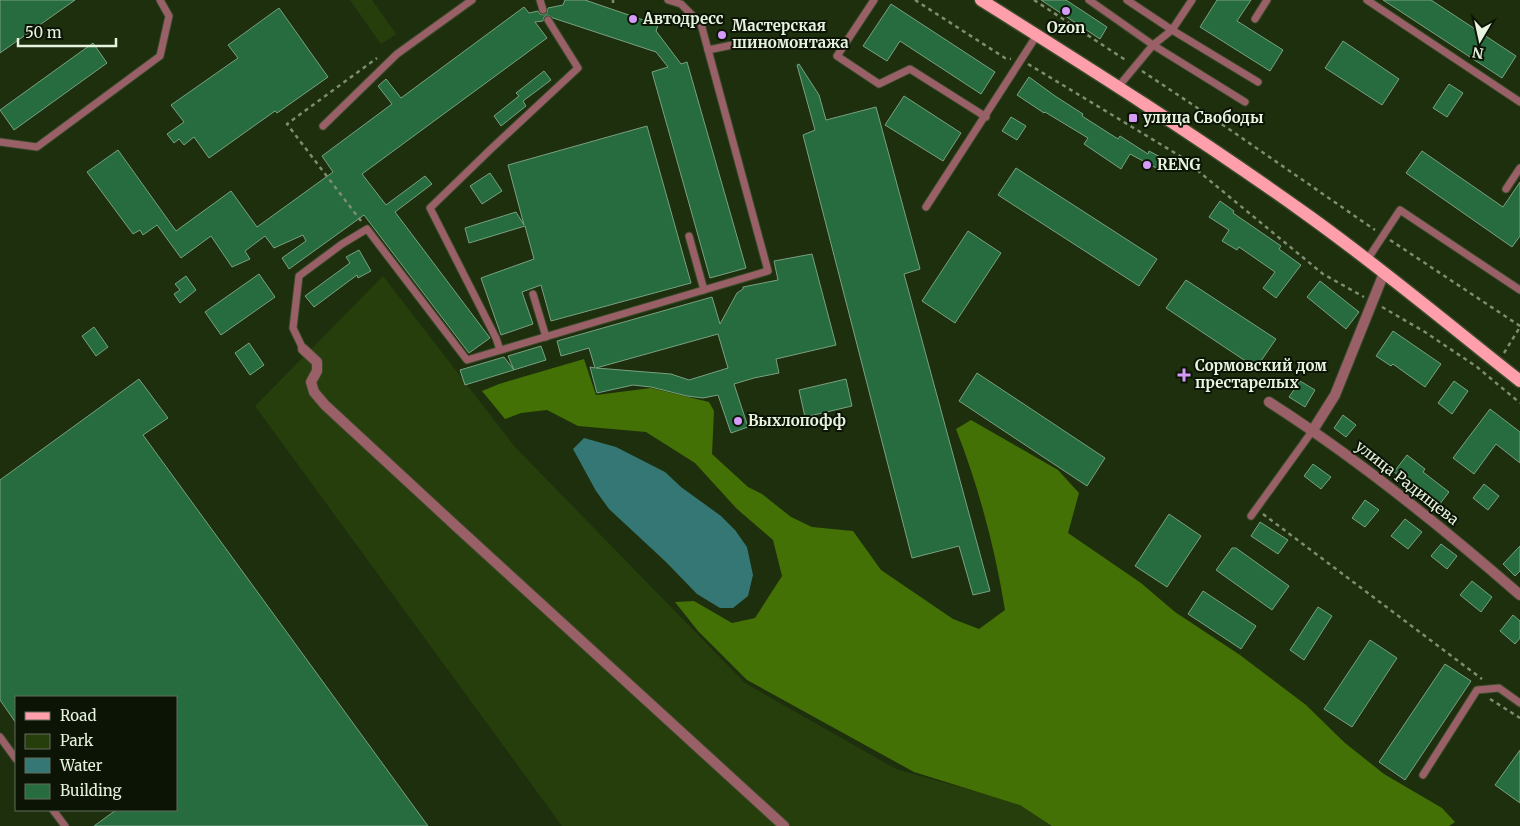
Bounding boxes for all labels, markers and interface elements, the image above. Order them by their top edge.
marker: Ozon [1060,5,1072,17]
place label: Автодресс [642,9,724,28]
marker: Автодресс [627,13,639,25]
scale bar [18,15,115,47]
north arrow [1455,15,1505,65]
place label: Мастерская шиномонтажа [732,16,849,52]
place label: Ozon [1047,18,1085,37]
text: 50 m [25,23,62,42]
marker: Мастерская шиномонтажа [716,29,728,41]
text: N [1471,43,1485,63]
place label: улица Свободы [1143,108,1264,127]
marker: улица Свободы [1127,112,1139,124]
place label: RENG [1157,155,1200,174]
marker: RENG [1141,159,1153,171]
place label: Сормовский дом престарелых [1195,356,1327,392]
marker: Сормовский дом престарелых [1177,368,1191,382]
place label: Выхлопофф [748,411,846,430]
marker: Выхлопофф [732,415,744,427]
street label: улица Радищева [1352,436,1463,529]
legend [15,696,178,811]
text: Road [60,706,96,725]
text: Park [60,731,94,750]
text: Water [59,756,103,775]
text: Building [60,781,122,800]

